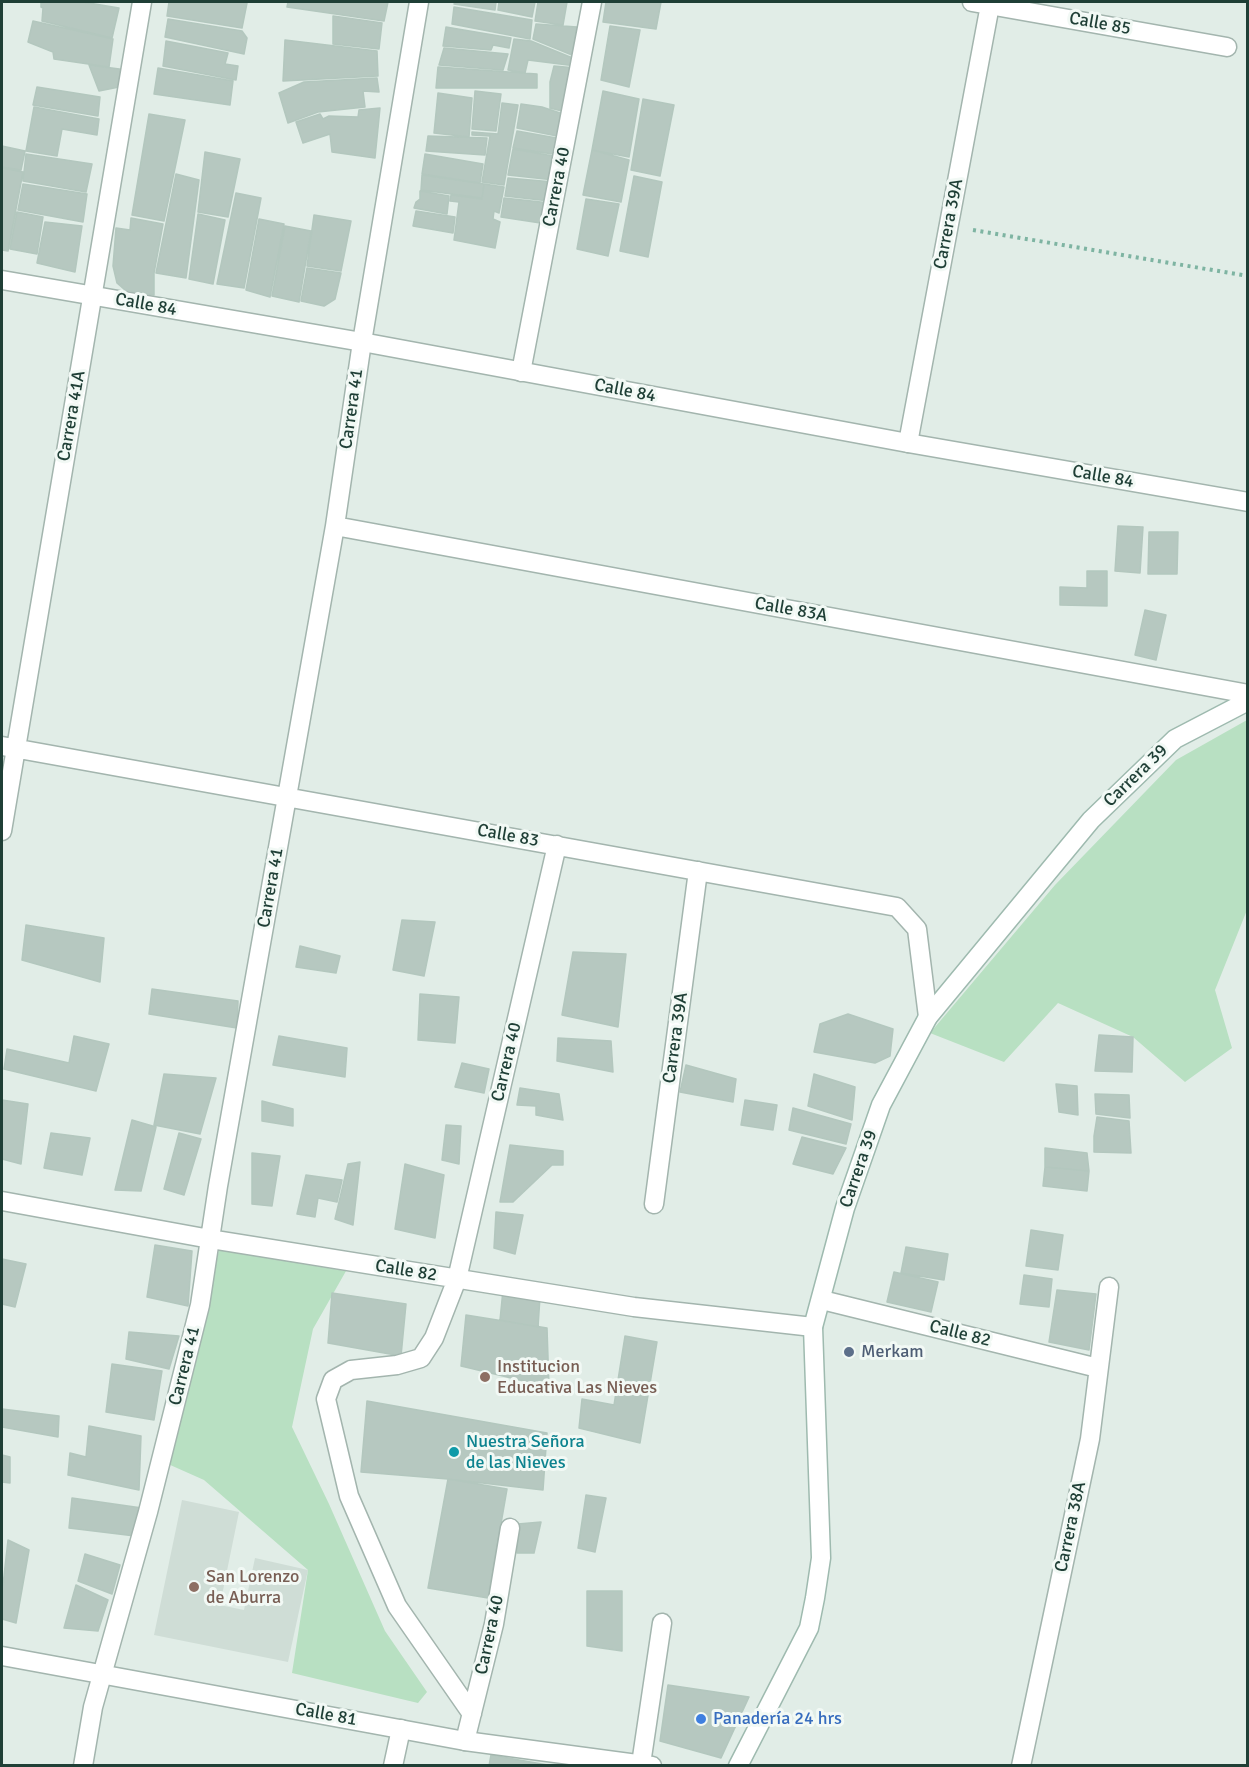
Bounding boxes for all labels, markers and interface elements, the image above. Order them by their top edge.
street label: Calle 85 [1067,8,1133,40]
street label: Carrera 40 [539,145,575,229]
street label: Carrera 39A [930,177,968,271]
street label: Calle 84 [113,289,179,321]
street label: Carrera 41 [336,367,368,451]
street label: Carrera 41A [53,369,91,463]
street label: Calle 84 [592,374,658,408]
street label: Calle 84 [1070,461,1136,493]
street label: Calle 83A [753,593,829,627]
street label: Carrera 39 [1099,740,1173,812]
street label: Calle 83 [475,820,541,852]
street label: Carrera 41 [253,846,289,930]
street label: Carrera 39A [659,991,693,1085]
street label: Carrera 40 [487,1020,527,1104]
street label: Carrera 39 [836,1127,882,1211]
street label: Calle 82 [373,1255,439,1287]
street label: Calle 82 [927,1316,993,1352]
street label: Carrera 41 [165,1324,205,1408]
place label: Merkam [861,1341,924,1363]
marker: Merkam [842,1345,856,1359]
place label: Institucion Educativa Las Nieves [497,1356,657,1398]
marker: Institucion Educativa Las Nieves [478,1370,492,1384]
place label: Nuestra Señora de las Nieves [466,1431,585,1474]
marker: Nuestra Señora de las Nieves [447,1445,461,1459]
street label: Carrera 38A [1051,1480,1091,1574]
place label: San Lorenzo de Aburra [206,1566,299,1608]
marker: San Lorenzo de Aburra [187,1580,201,1594]
street label: Carrera 40 [471,1593,509,1677]
street label: Calle 81 [293,1699,359,1731]
place label: Panadería 24 hrs [713,1708,842,1730]
marker: Panadería 24 hrs [694,1712,708,1726]

